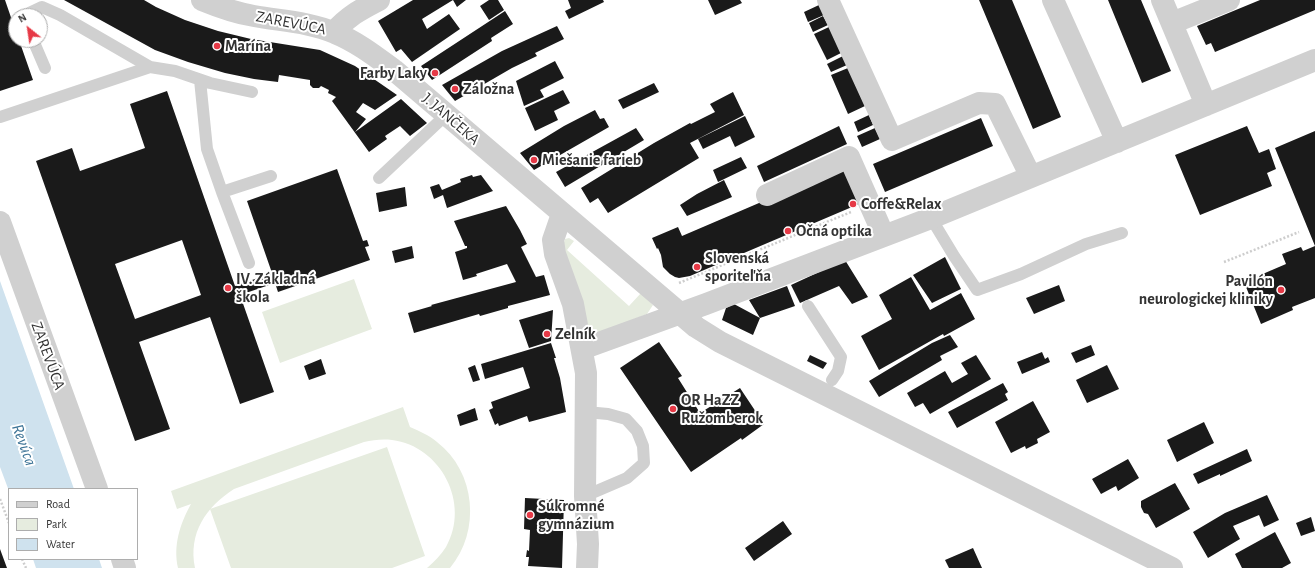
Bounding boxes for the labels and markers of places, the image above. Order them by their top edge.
place label: Marína [225,36,271,56]
marker: Marína [212,41,222,51]
place label: Farby Laky [360,63,427,83]
marker: Farby Laky [430,68,440,78]
place label: Záložna [463,79,514,99]
marker: Záložna [450,84,460,94]
place label: Miešanie farieb [542,150,641,170]
marker: Miešanie farieb [529,155,539,165]
place label: Coffe&Relax [861,194,941,214]
marker: Coffe&Relax [848,199,858,209]
place label: Očná optika [796,221,872,241]
marker: Očná optika [783,226,793,236]
place label: Slovenská sporiteľňa [705,248,771,286]
marker: Slovenská sporiteľňa [692,262,702,272]
place label: IV. Základná škola [236,269,316,307]
place label: Pavilón neurologickej kliniky [1139,271,1273,309]
marker: IV. Základná škola [223,283,233,293]
marker: Pavilón neurologickej kliniky [1276,285,1286,295]
place label: Zelník [555,324,596,344]
marker: Zelník [542,329,552,339]
place label: OR HaZZ Ružomberok [681,390,763,428]
marker: OR HaZZ Ružomberok [668,404,678,414]
place label: Súkromné gymnázium [538,496,614,534]
marker: Súkromné gymnázium [525,510,535,520]

